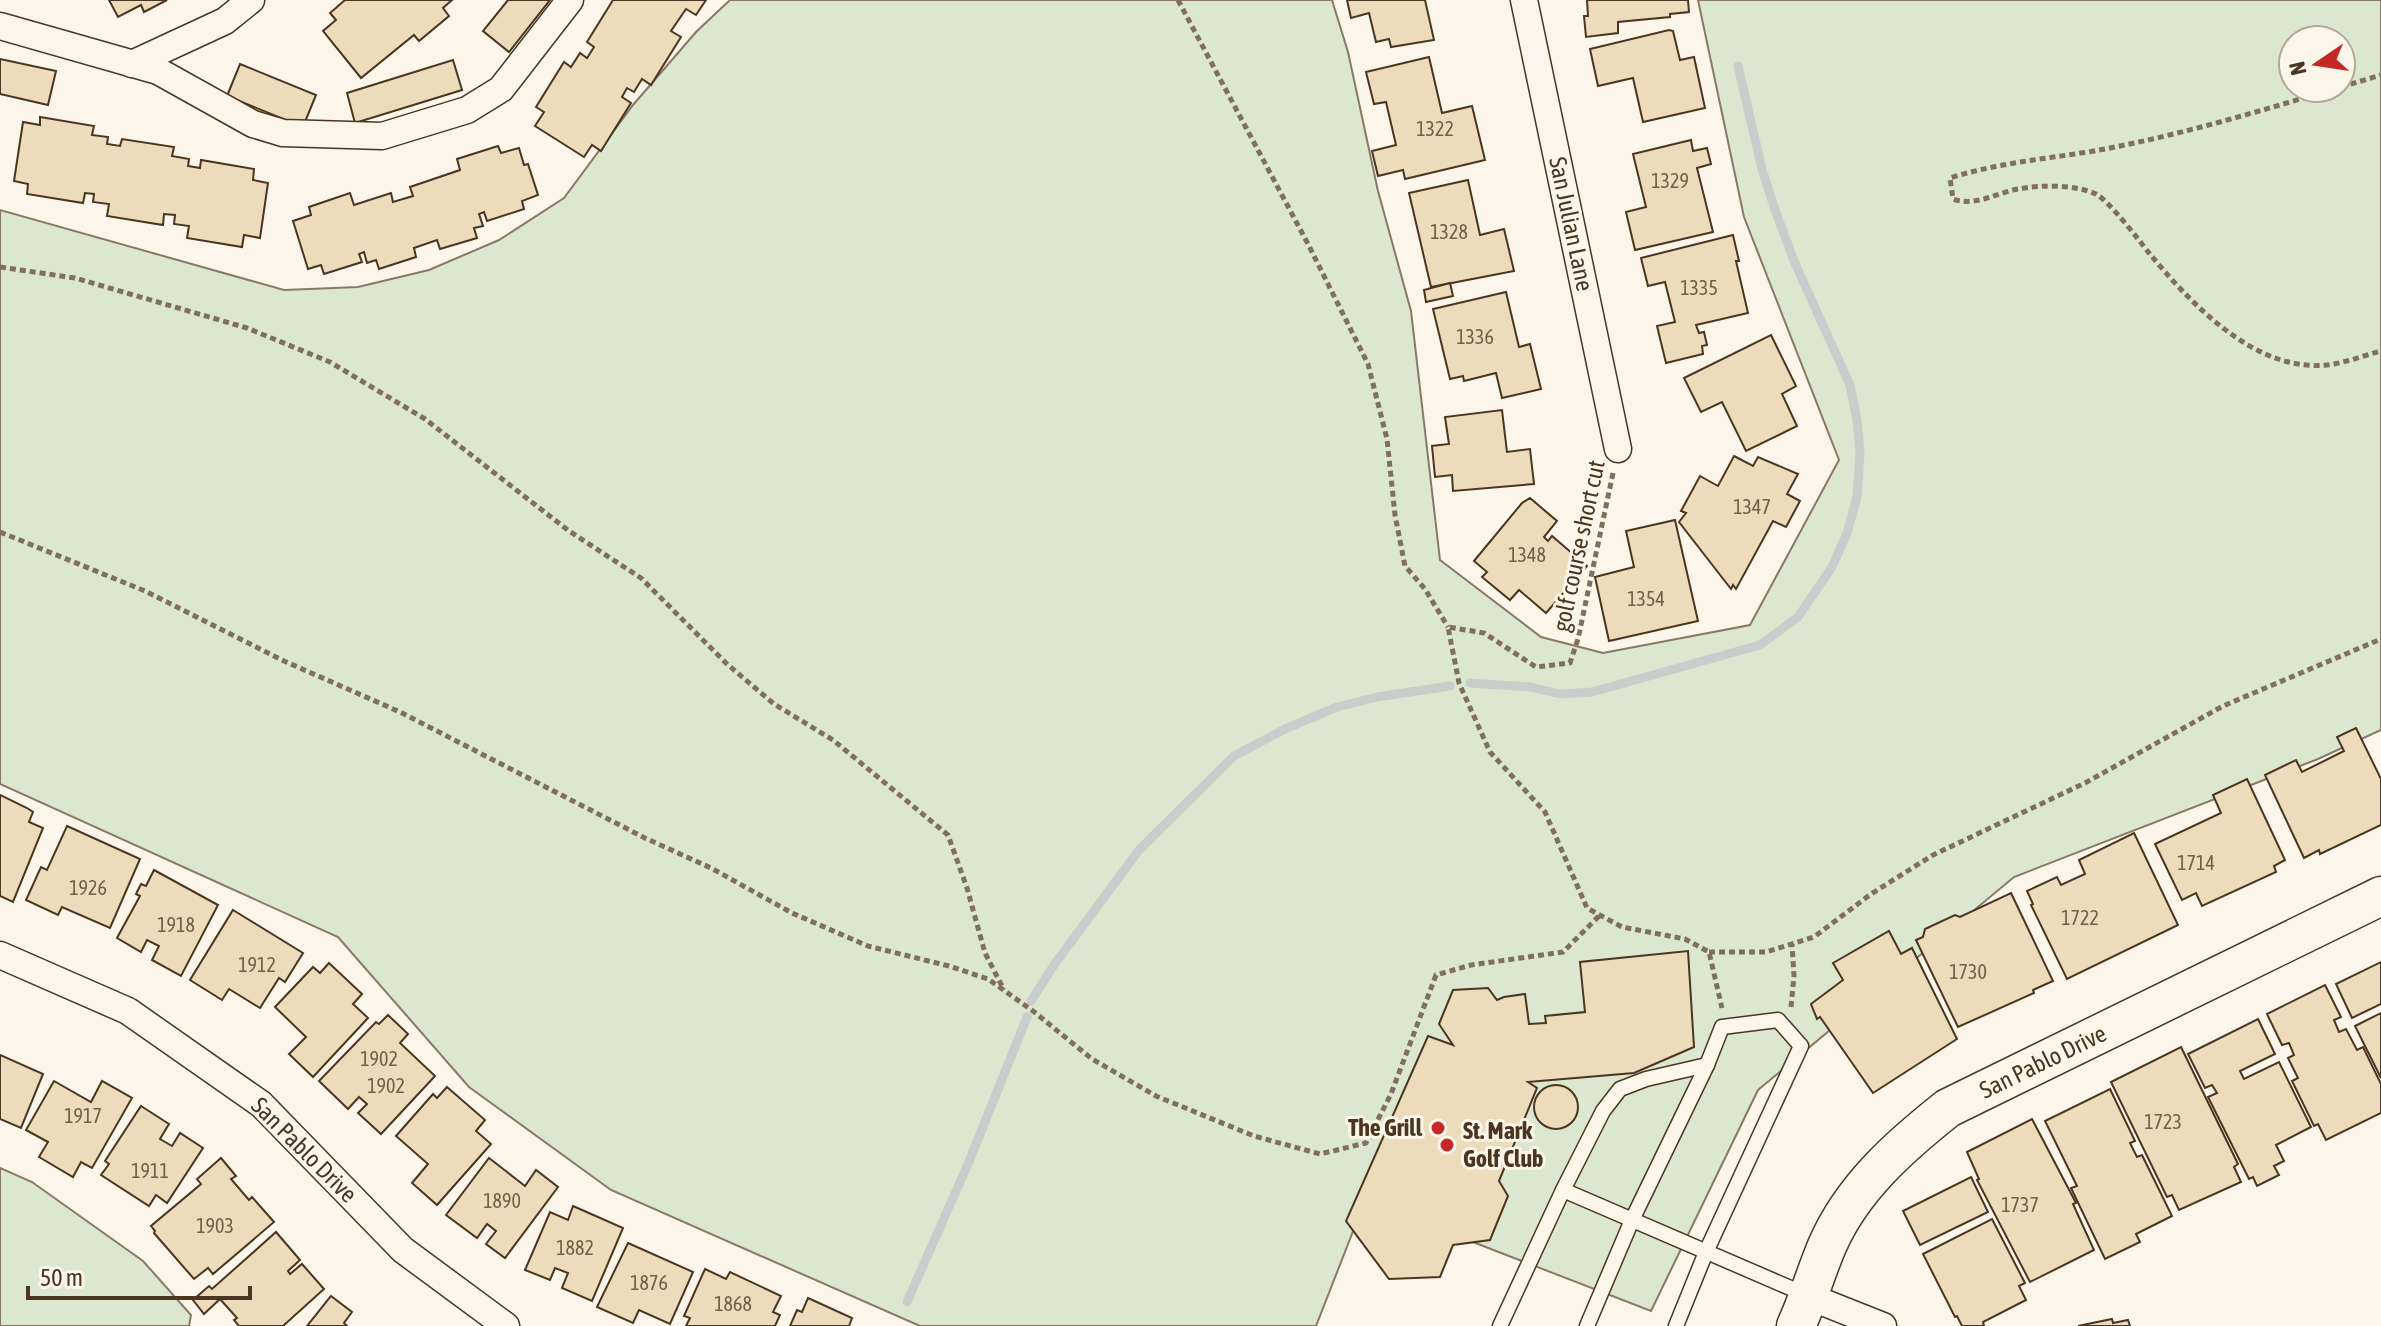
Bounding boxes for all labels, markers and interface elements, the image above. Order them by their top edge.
north arrow [2277,24,2357,104]
text: N [2283,59,2312,78]
house number: 1322 [1416,117,1454,140]
street label: San Julian Lane [1544,154,1599,293]
house number: 1329 [1651,169,1689,192]
house number: 1328 [1430,220,1468,243]
house number: 1335 [1680,276,1718,299]
house number: 1336 [1456,325,1494,348]
street label: golf course short cut [1547,458,1610,634]
house number: 1347 [1733,495,1771,518]
house number: 1348 [1508,543,1546,566]
house number: 1354 [1627,587,1665,610]
house number: 1714 [2177,851,2215,874]
house number: 1926 [69,876,107,899]
house number: 1722 [2061,906,2099,929]
house number: 1918 [157,913,195,936]
house number: 1912 [238,953,276,976]
house number: 1730 [1949,960,1987,983]
street label: San Pablo Drive [1975,1019,2110,1104]
house number: 1902 [360,1047,398,1070]
house number: 1902 [367,1074,405,1097]
street label: San Pablo Drive [246,1092,362,1208]
house number: 1917 [64,1104,102,1127]
house number: 1723 [2144,1110,2182,1133]
place label: The Grill [1348,1114,1423,1141]
place label: St. Mark Golf Club [1463,1117,1543,1172]
marker: The Grill [1429,1119,1447,1137]
marker: St. Mark Golf Club [1438,1136,1456,1154]
house number: 1911 [131,1159,169,1182]
house number: 1890 [483,1189,521,1212]
house number: 1737 [2001,1193,2039,1216]
house number: 1903 [196,1214,234,1237]
house number: 1882 [556,1236,594,1259]
scale bar [28,1250,250,1300]
text: 50 m [40,1264,83,1291]
house number: 1876 [630,1271,668,1294]
house number: 1868 [714,1292,752,1315]

